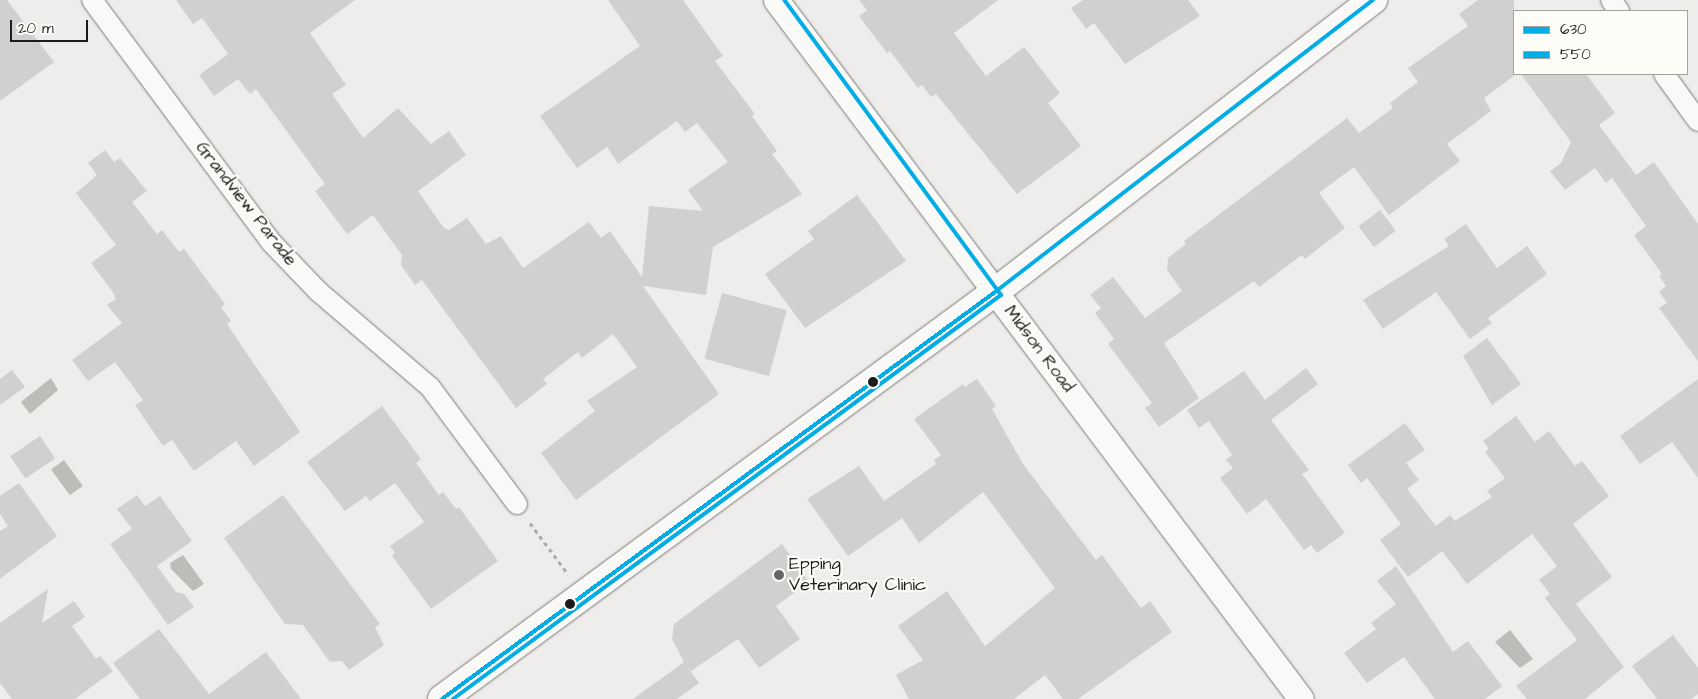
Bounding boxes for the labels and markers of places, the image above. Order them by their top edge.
unlabelled marker [868,377,878,387]
place label: Epping Veterinary Clinic [789,554,926,596]
marker: Epping Veterinary Clinic [773,569,785,581]
unlabelled marker [565,599,575,609]

